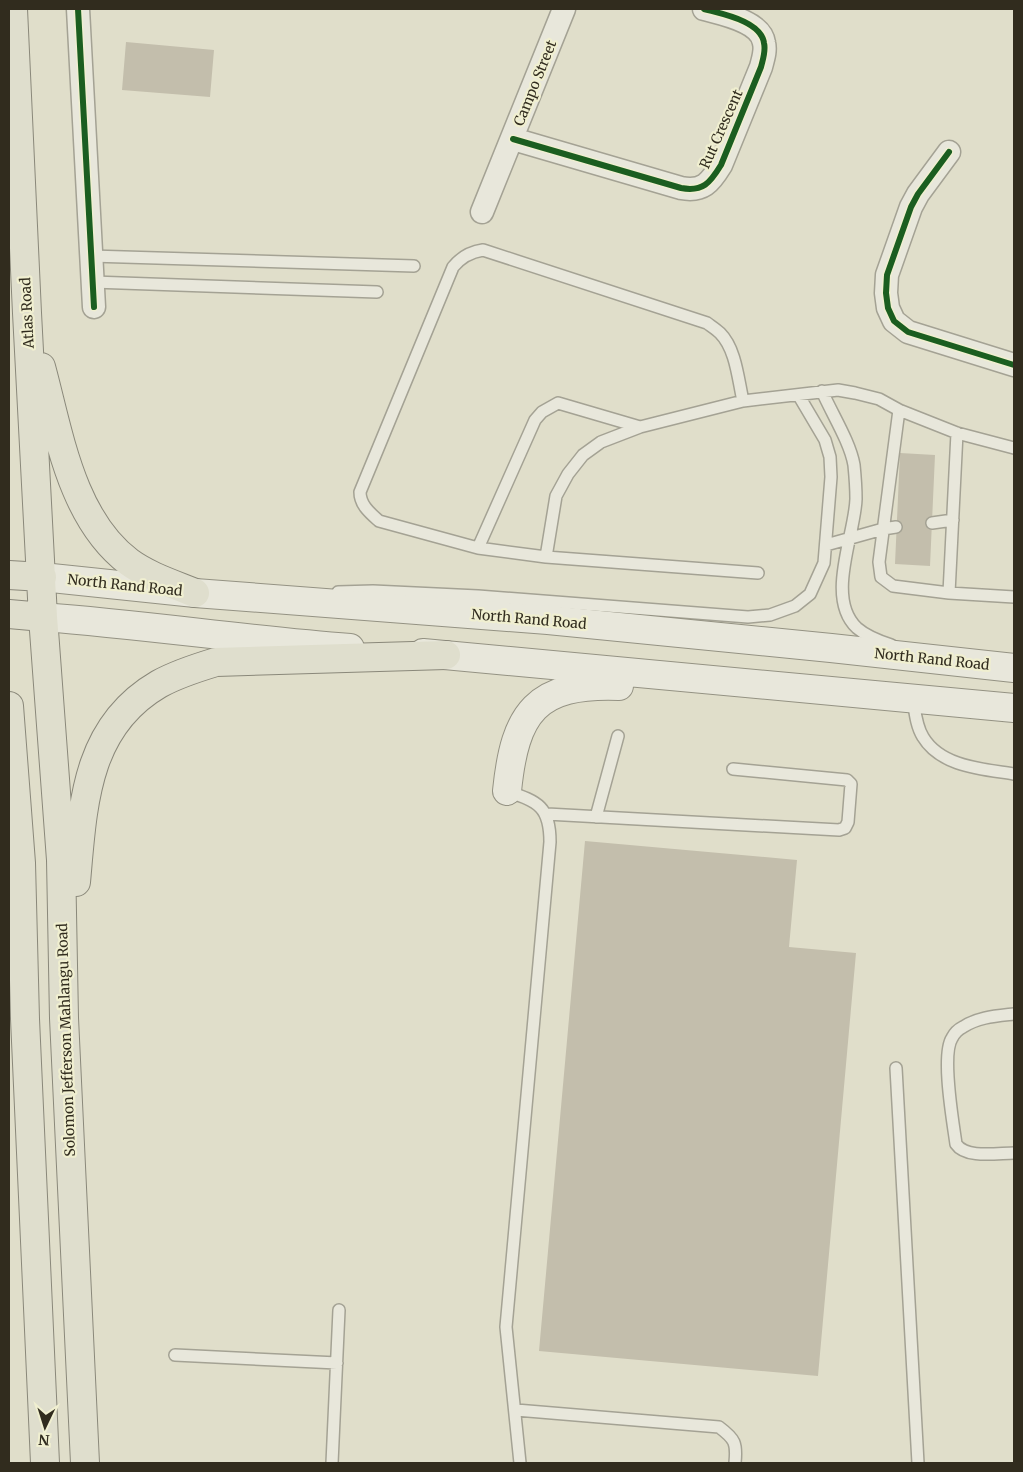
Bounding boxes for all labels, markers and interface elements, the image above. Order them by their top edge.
street label: Campo Street [510,37,561,129]
street label: Rut Crescent [695,86,747,171]
street label: Atlas Road [16,276,38,350]
street label: North Rand Road [67,570,184,600]
street label: North Rand Road [471,605,588,633]
street label: North Rand Road [874,644,991,674]
street label: Solomon Jefferson Mahlangu Road [53,922,79,1157]
north arrow [20,1402,70,1452]
text: N [38,1431,50,1449]

